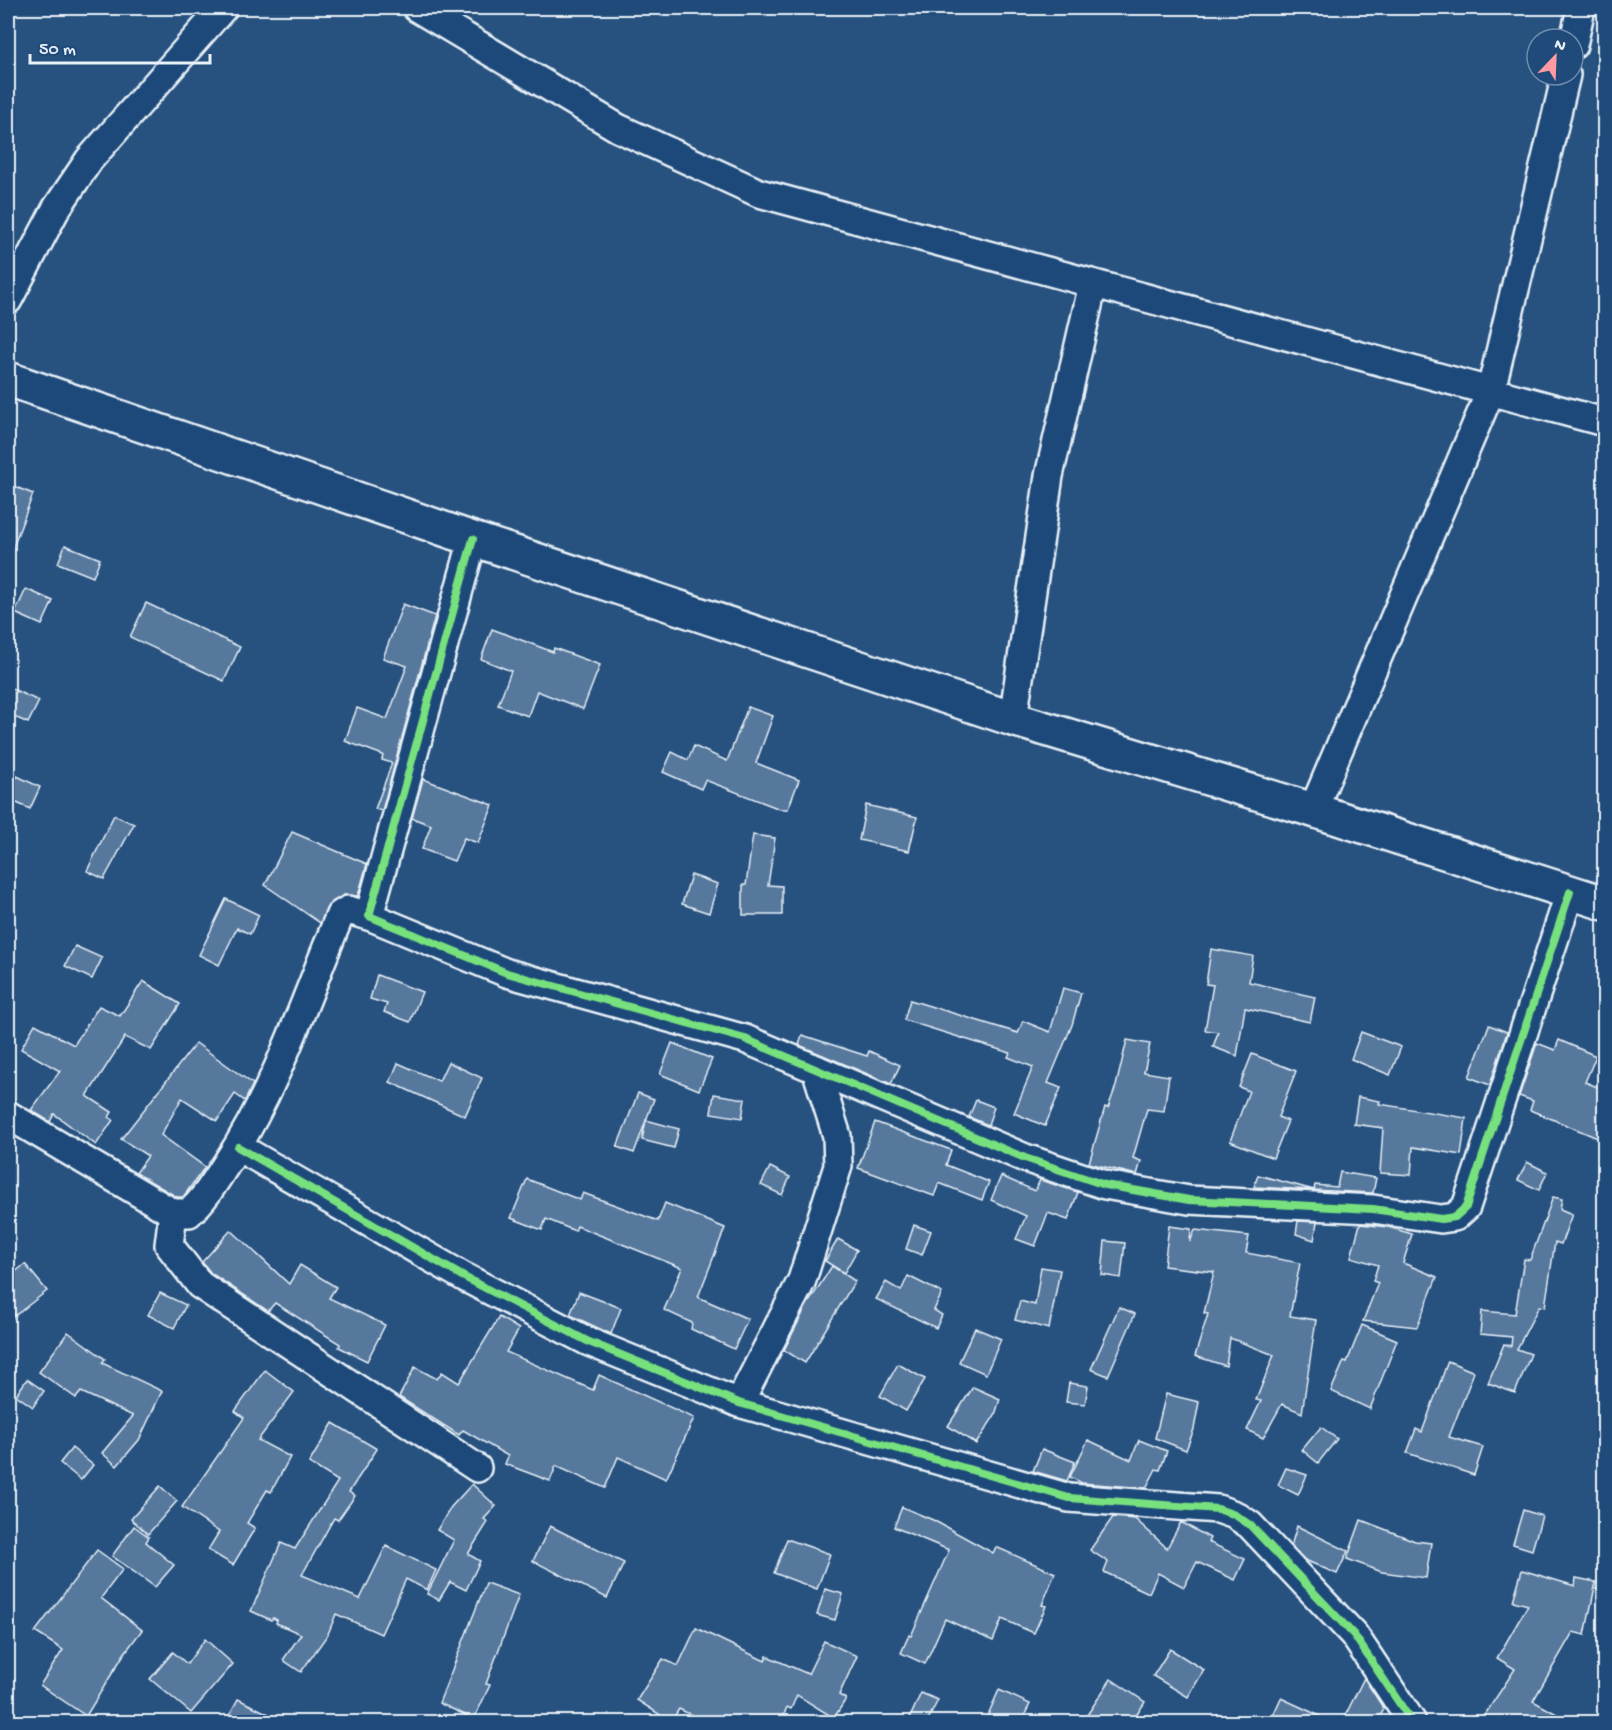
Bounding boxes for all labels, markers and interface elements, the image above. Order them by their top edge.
scale bar [30,27,210,65]
north arrow [1525,27,1585,87]
text: N [1551,36,1569,57]
text: 50 m [39,40,76,61]

